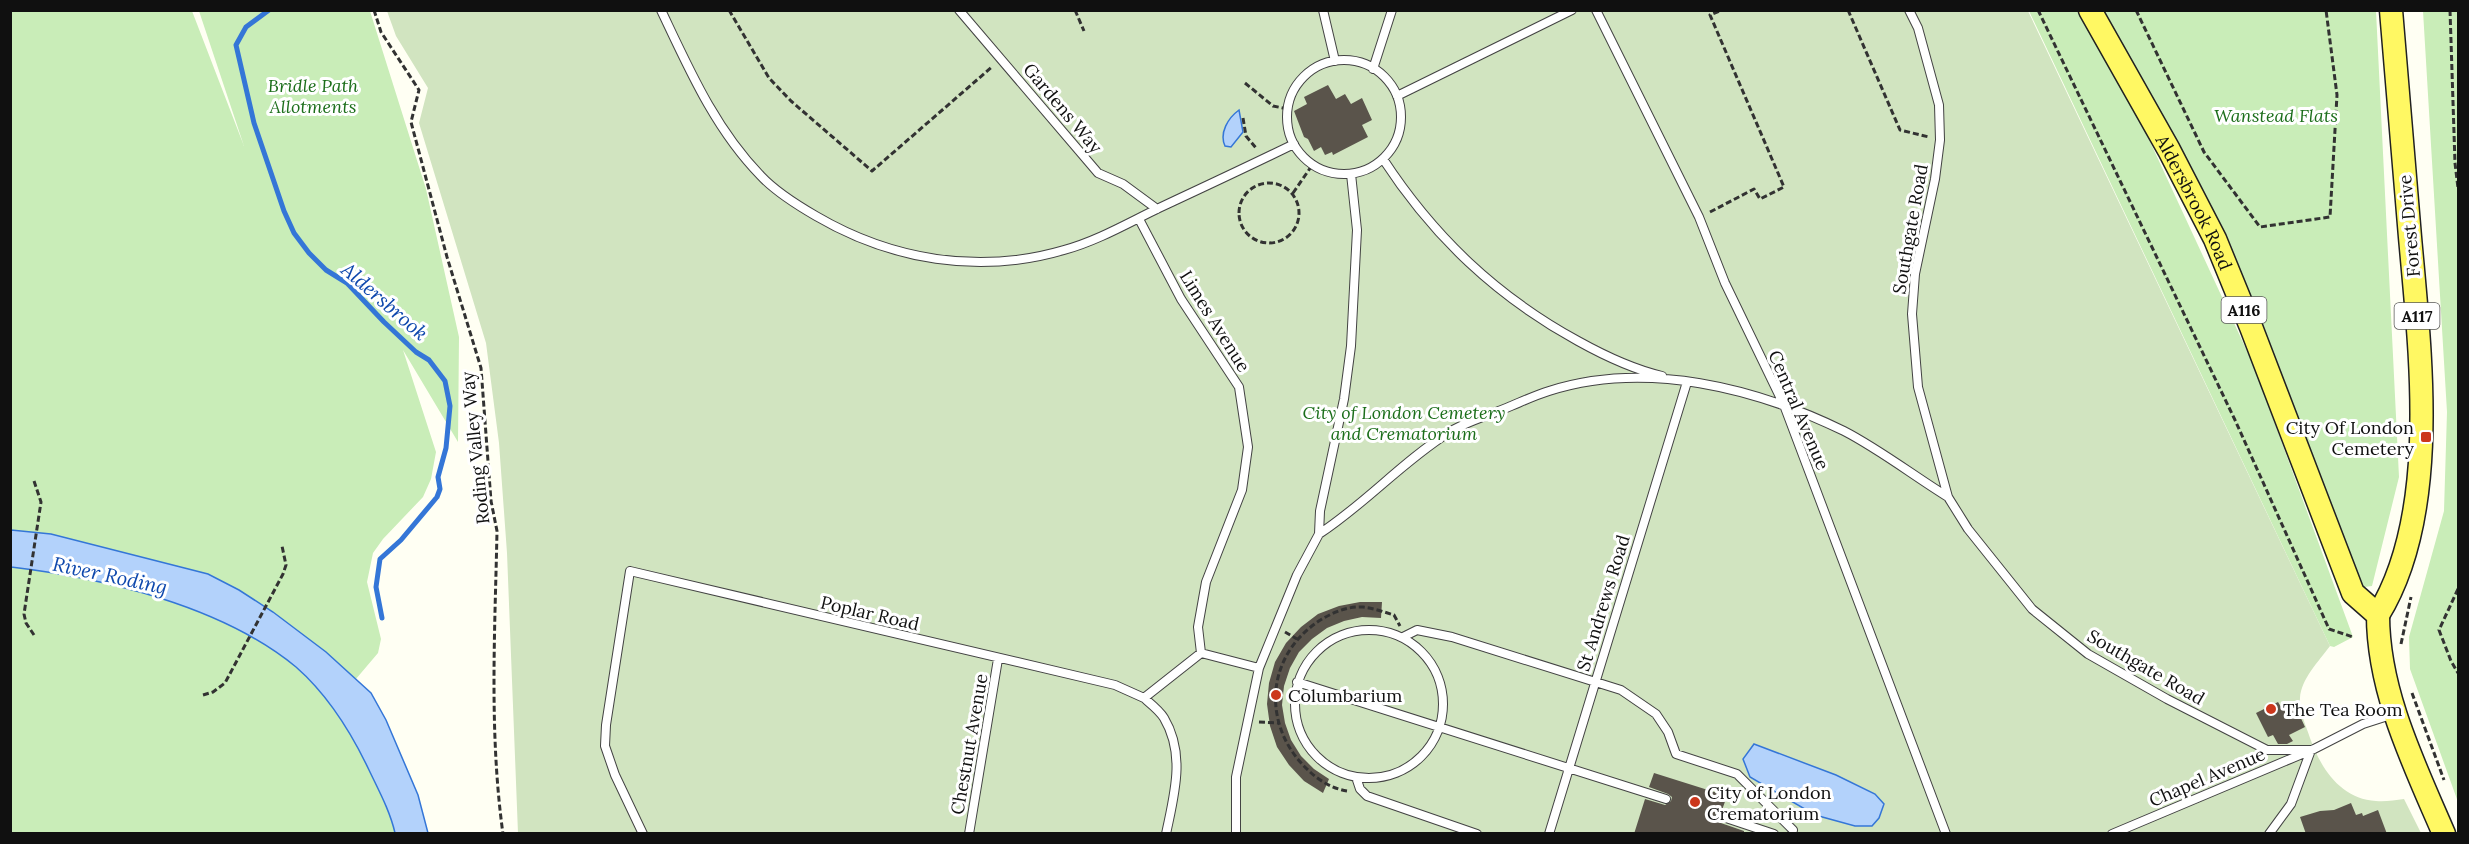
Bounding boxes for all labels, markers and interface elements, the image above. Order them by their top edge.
street label: Gardens Way [1019,58,1108,158]
park label: Bridle Path Allotments [268,74,359,118]
park label: Wanstead Flats [2214,104,2338,127]
street label: Aldersbrook Road [2151,130,2238,273]
street label: Southgate Road [1887,162,1933,296]
street label: Forest Drive [2393,174,2425,278]
water label: Aldersbrook [336,256,433,345]
street label: Limes Avenue [1175,266,1255,376]
road number: A116 [2222,297,2266,323]
road number: A117 [2394,303,2440,329]
street label: Central Avenue [1763,347,1835,474]
street label: Roding Valley Way [456,370,494,525]
park label: City of London Cemetery and Crematorium [1303,401,1505,445]
place label: City Of London Cemetery [2286,416,2414,460]
marker: City Of London Cemetery [2419,430,2433,444]
street label: St Andrews Road [1571,532,1635,674]
water label: River Roding [50,551,170,599]
street label: Poplar Road [818,590,922,636]
street label: Southgate Road [2083,624,2209,710]
street label: Chestnut Avenue [945,671,993,816]
place label: Columbarium [1288,684,1402,707]
marker: Columbarium [1269,688,1283,702]
place label: The Tea Room [2283,698,2403,721]
marker: The Tea Room [2264,702,2278,716]
street label: Chapel Avenue [2145,742,2269,812]
place label: City of London Crematorium [1707,781,1832,825]
marker: City of London Crematorium [1688,795,1702,809]

